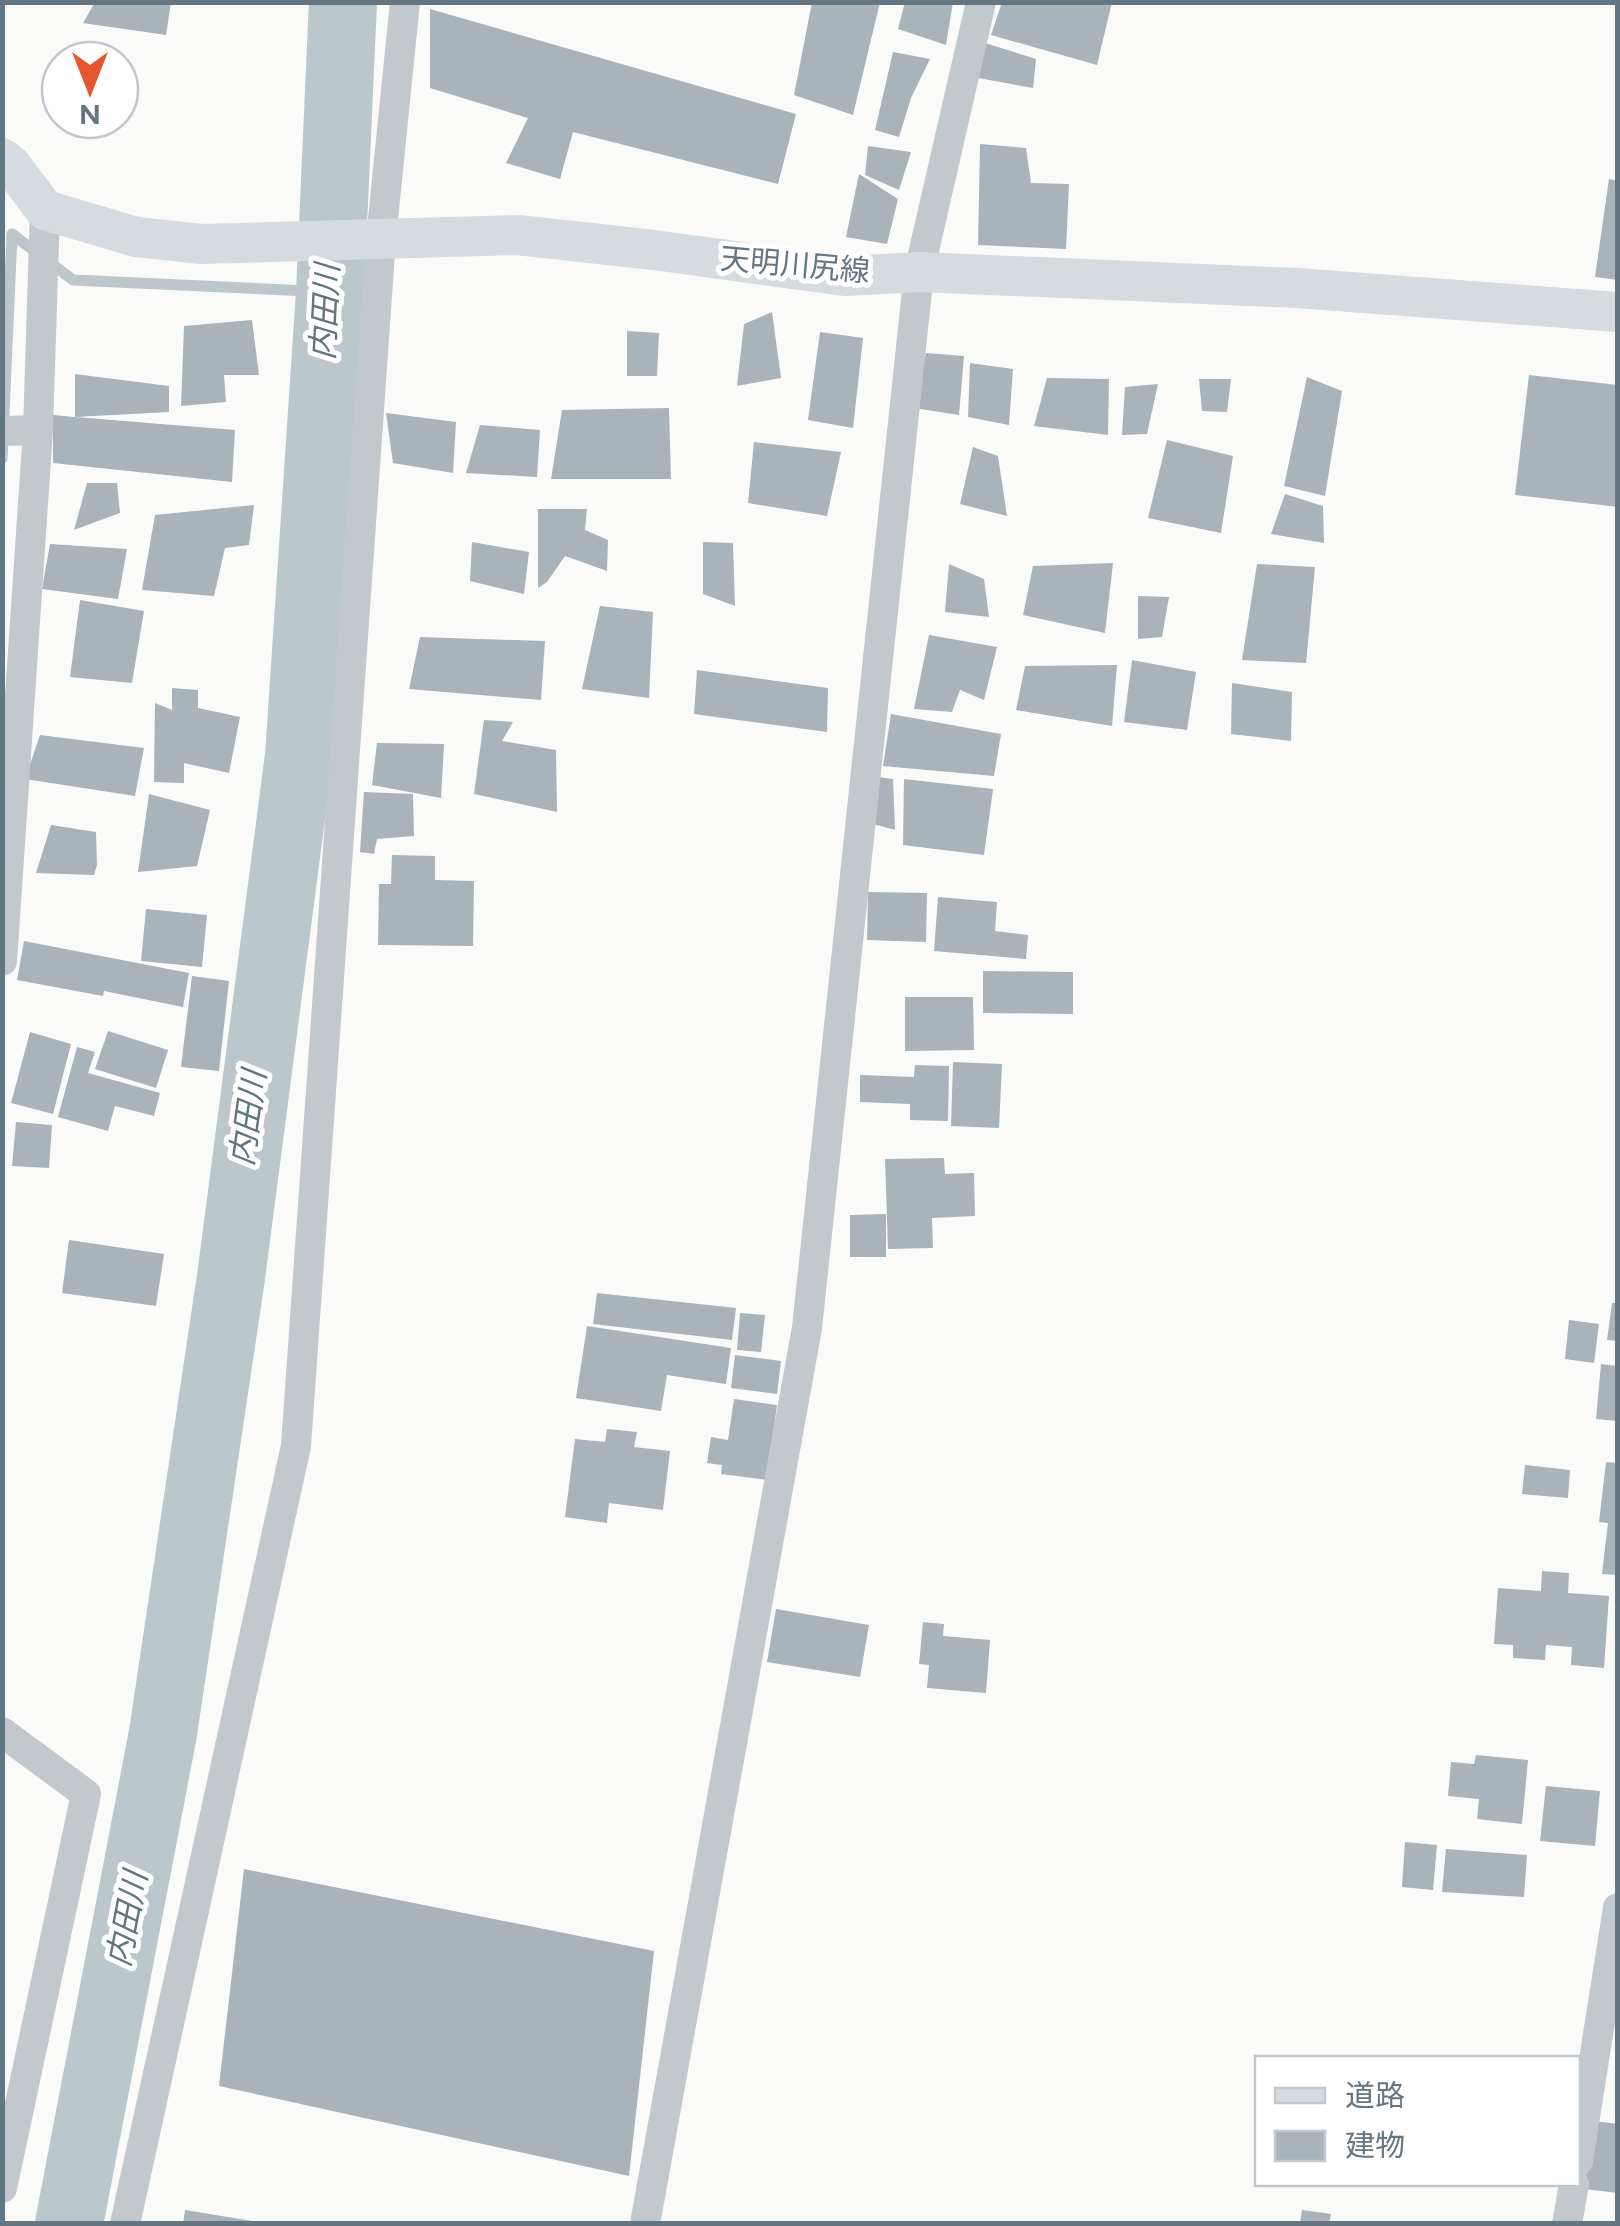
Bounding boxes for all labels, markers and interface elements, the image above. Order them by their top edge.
north arrow [40,40,140,140]
text: N [79,98,101,132]
street label: 天明川尻線 [719,240,871,289]
water label: 内田川 [304,260,347,361]
water label: 内田川 [223,1065,274,1168]
water label: 内田川 [99,1865,155,1970]
legend [1255,2056,1580,2186]
text: 道路 [1345,2077,1405,2114]
text: 建物 [1345,2127,1405,2164]

